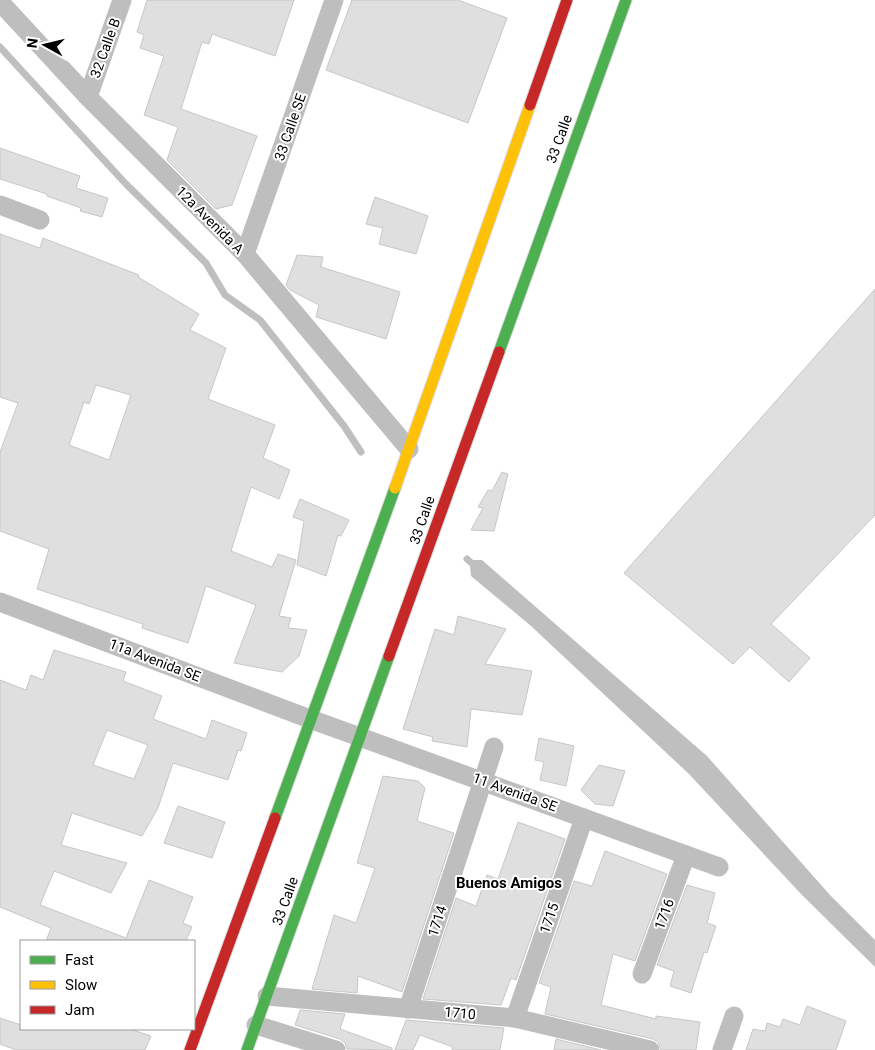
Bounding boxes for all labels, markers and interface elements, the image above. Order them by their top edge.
street label: 32 Calle B [87,16,123,80]
north arrow [20,20,70,70]
text: N [24,37,41,49]
street label: 33 Calle SE [271,91,309,163]
street label: 33 Calle [543,113,575,165]
street label: 12a Avenida A [173,183,247,257]
street label: 33 Calle [406,494,438,546]
street label: 11a Avenida SE [107,635,203,685]
street label: 11 Avenida SE [471,769,559,815]
district label: Buenos Amigos [456,874,562,892]
street label: 33 Calle [269,875,301,927]
street label: 1716 [651,896,677,932]
street label: 1715 [536,900,562,935]
street label: 1714 [425,903,450,938]
legend [20,940,195,1030]
text: Fast [65,951,94,969]
text: Slow [65,976,97,994]
text: Jam [65,1001,95,1019]
street label: 1710 [444,1004,476,1022]

